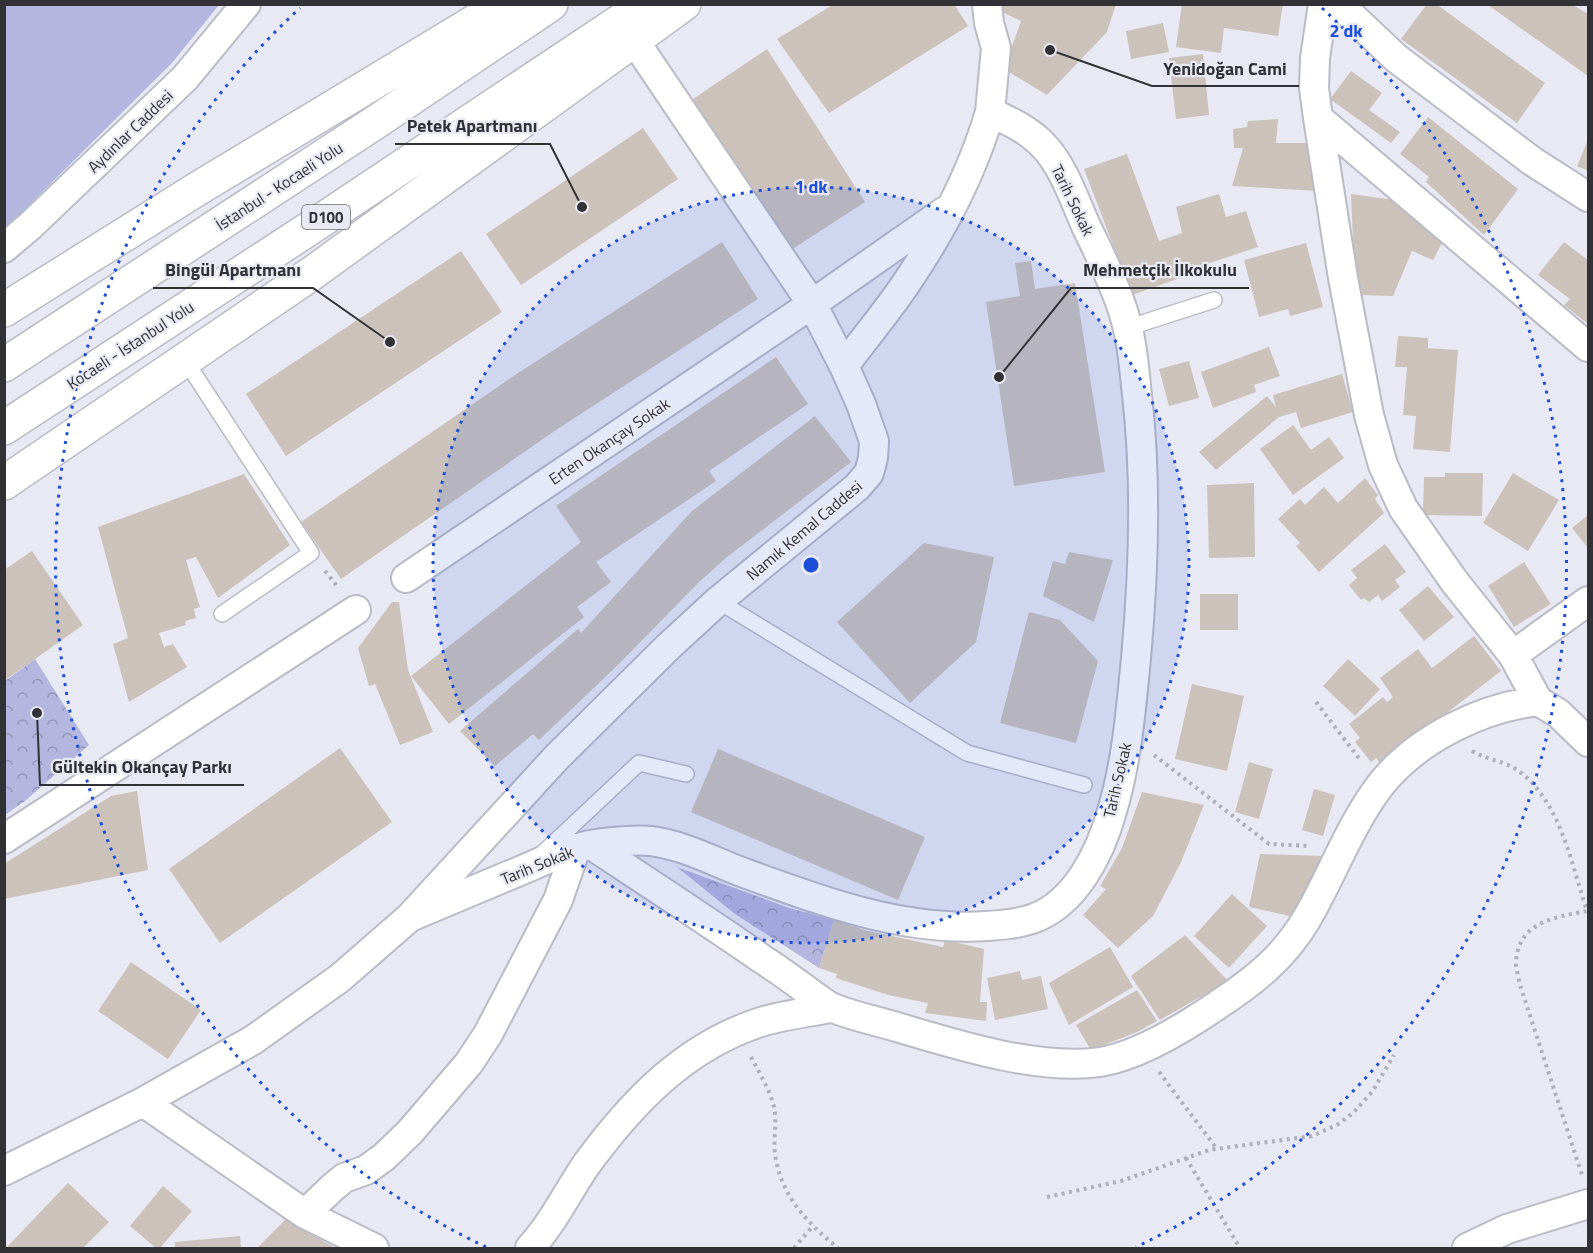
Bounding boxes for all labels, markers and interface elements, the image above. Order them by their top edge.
text: 2 dk [1329,17,1363,44]
callout: Yenidoğan Cami [1152,50,1299,86]
text: Yenidoğan Cami [1163,55,1287,82]
street label: Aydınlar Caddesi [82,84,178,178]
callout: Petek Apartmanı [395,108,550,144]
text: Petek Apartmanı [407,112,537,139]
street label: İstanbul - Kocaeli Yolu [211,136,347,236]
street label: Tarih Sokak [1045,160,1101,240]
text: 1 dk [794,173,828,200]
road number: D100 [302,205,350,229]
callout: Bingül Apartmanı [153,252,313,288]
callout: Mehmetçik İlkokulu [1071,252,1249,288]
text: Bingül Apartmanı [165,256,301,283]
text: Mehmetçik İlkokulu [1083,256,1237,283]
street label: Kocaeli - İstanbul Yolu [62,295,198,395]
street label: Erten Okançay Sokak [544,391,675,491]
street label: Namık Kemal Caddesi [741,474,867,586]
centre of rings [801,555,821,575]
street label: Tarih Sokak [1097,740,1137,820]
callout: Gültekin Okançay Parkı [40,749,244,785]
text: Gültekin Okançay Parkı [52,753,232,780]
street label: Tarih Sokak [497,839,577,890]

